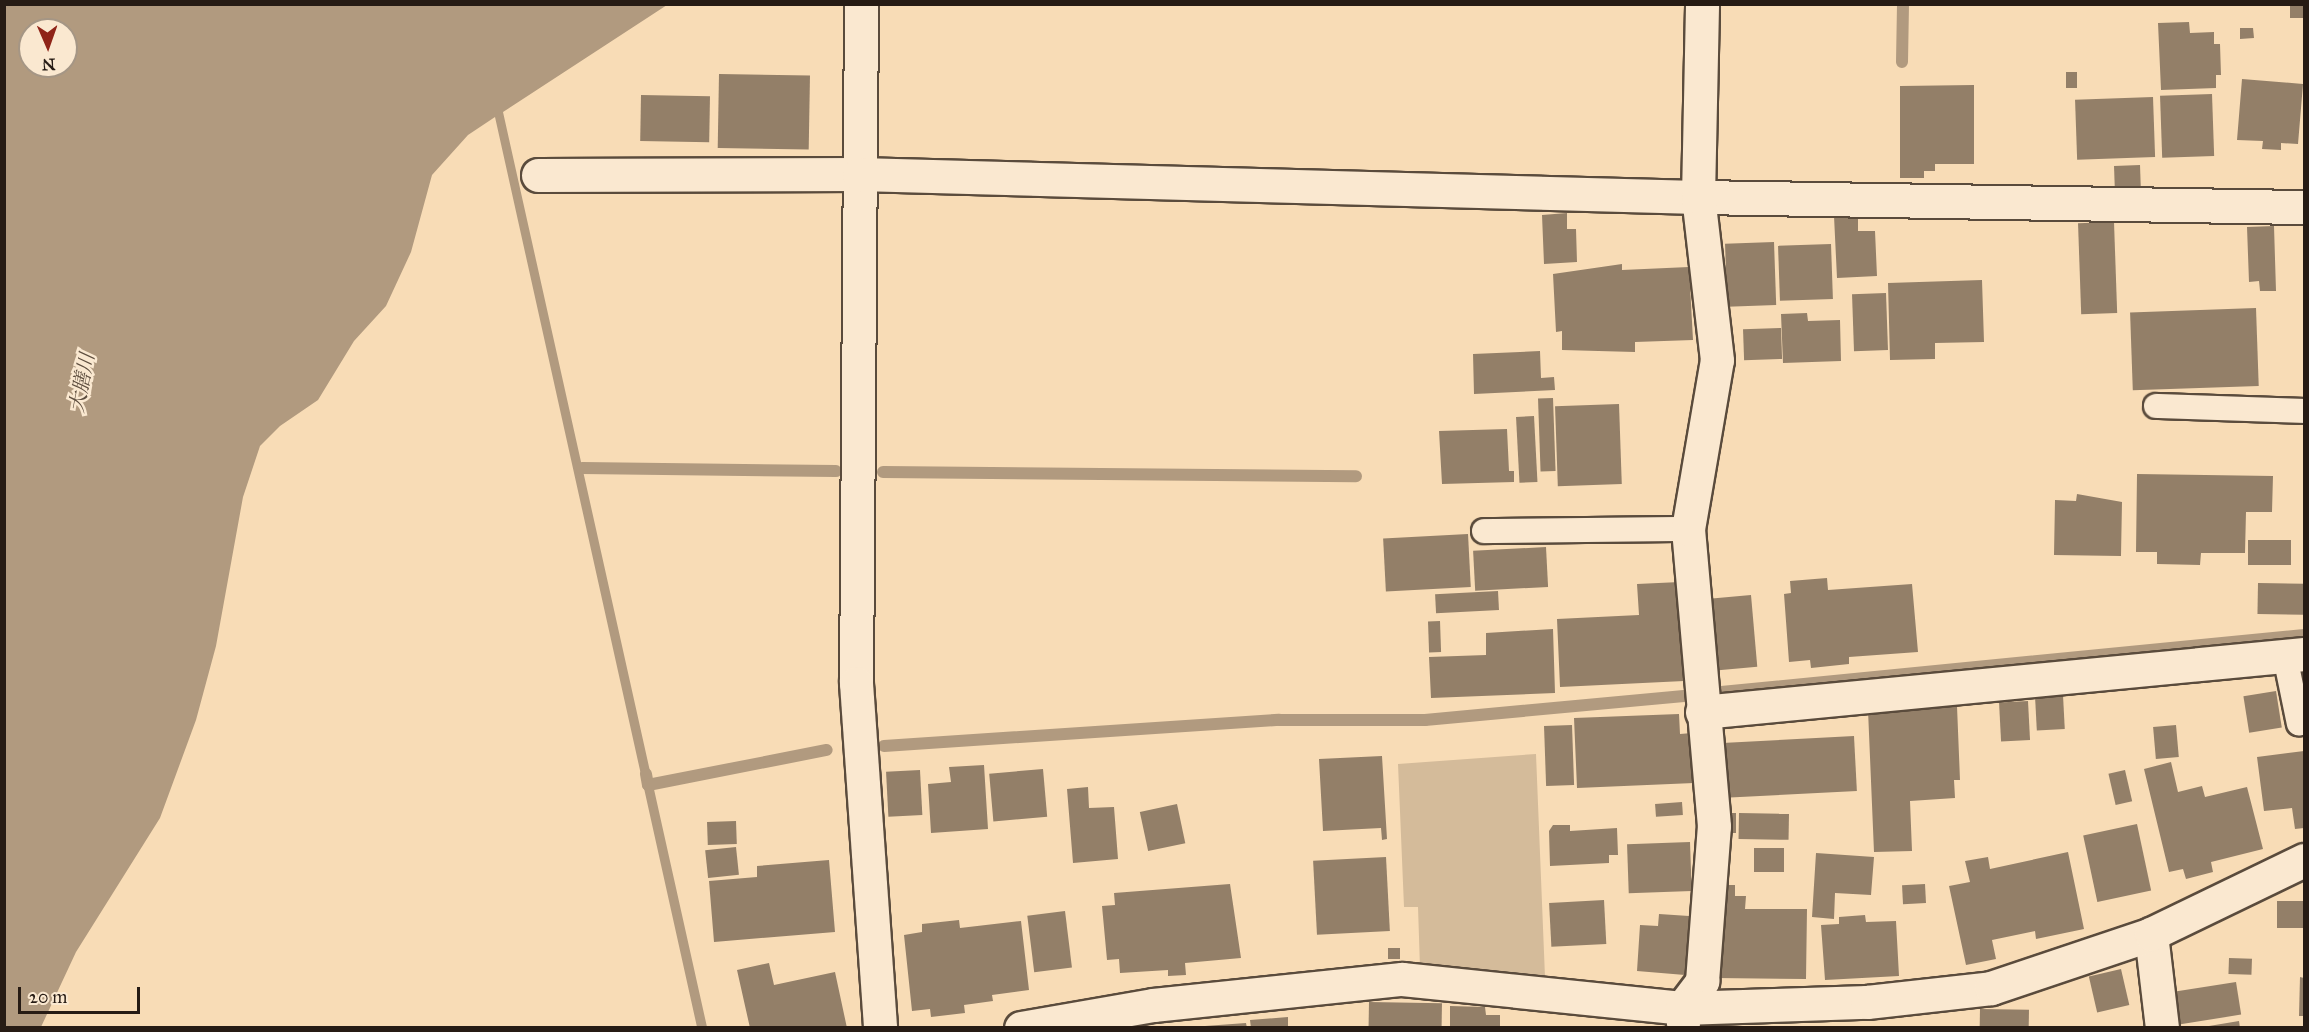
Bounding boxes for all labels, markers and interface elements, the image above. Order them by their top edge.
north arrow [18,18,78,78]
text: N [41,55,56,74]
water label: 大膳川 [64,351,100,415]
scale bar [21,975,142,1013]
text: 20 m [29,986,67,1008]

